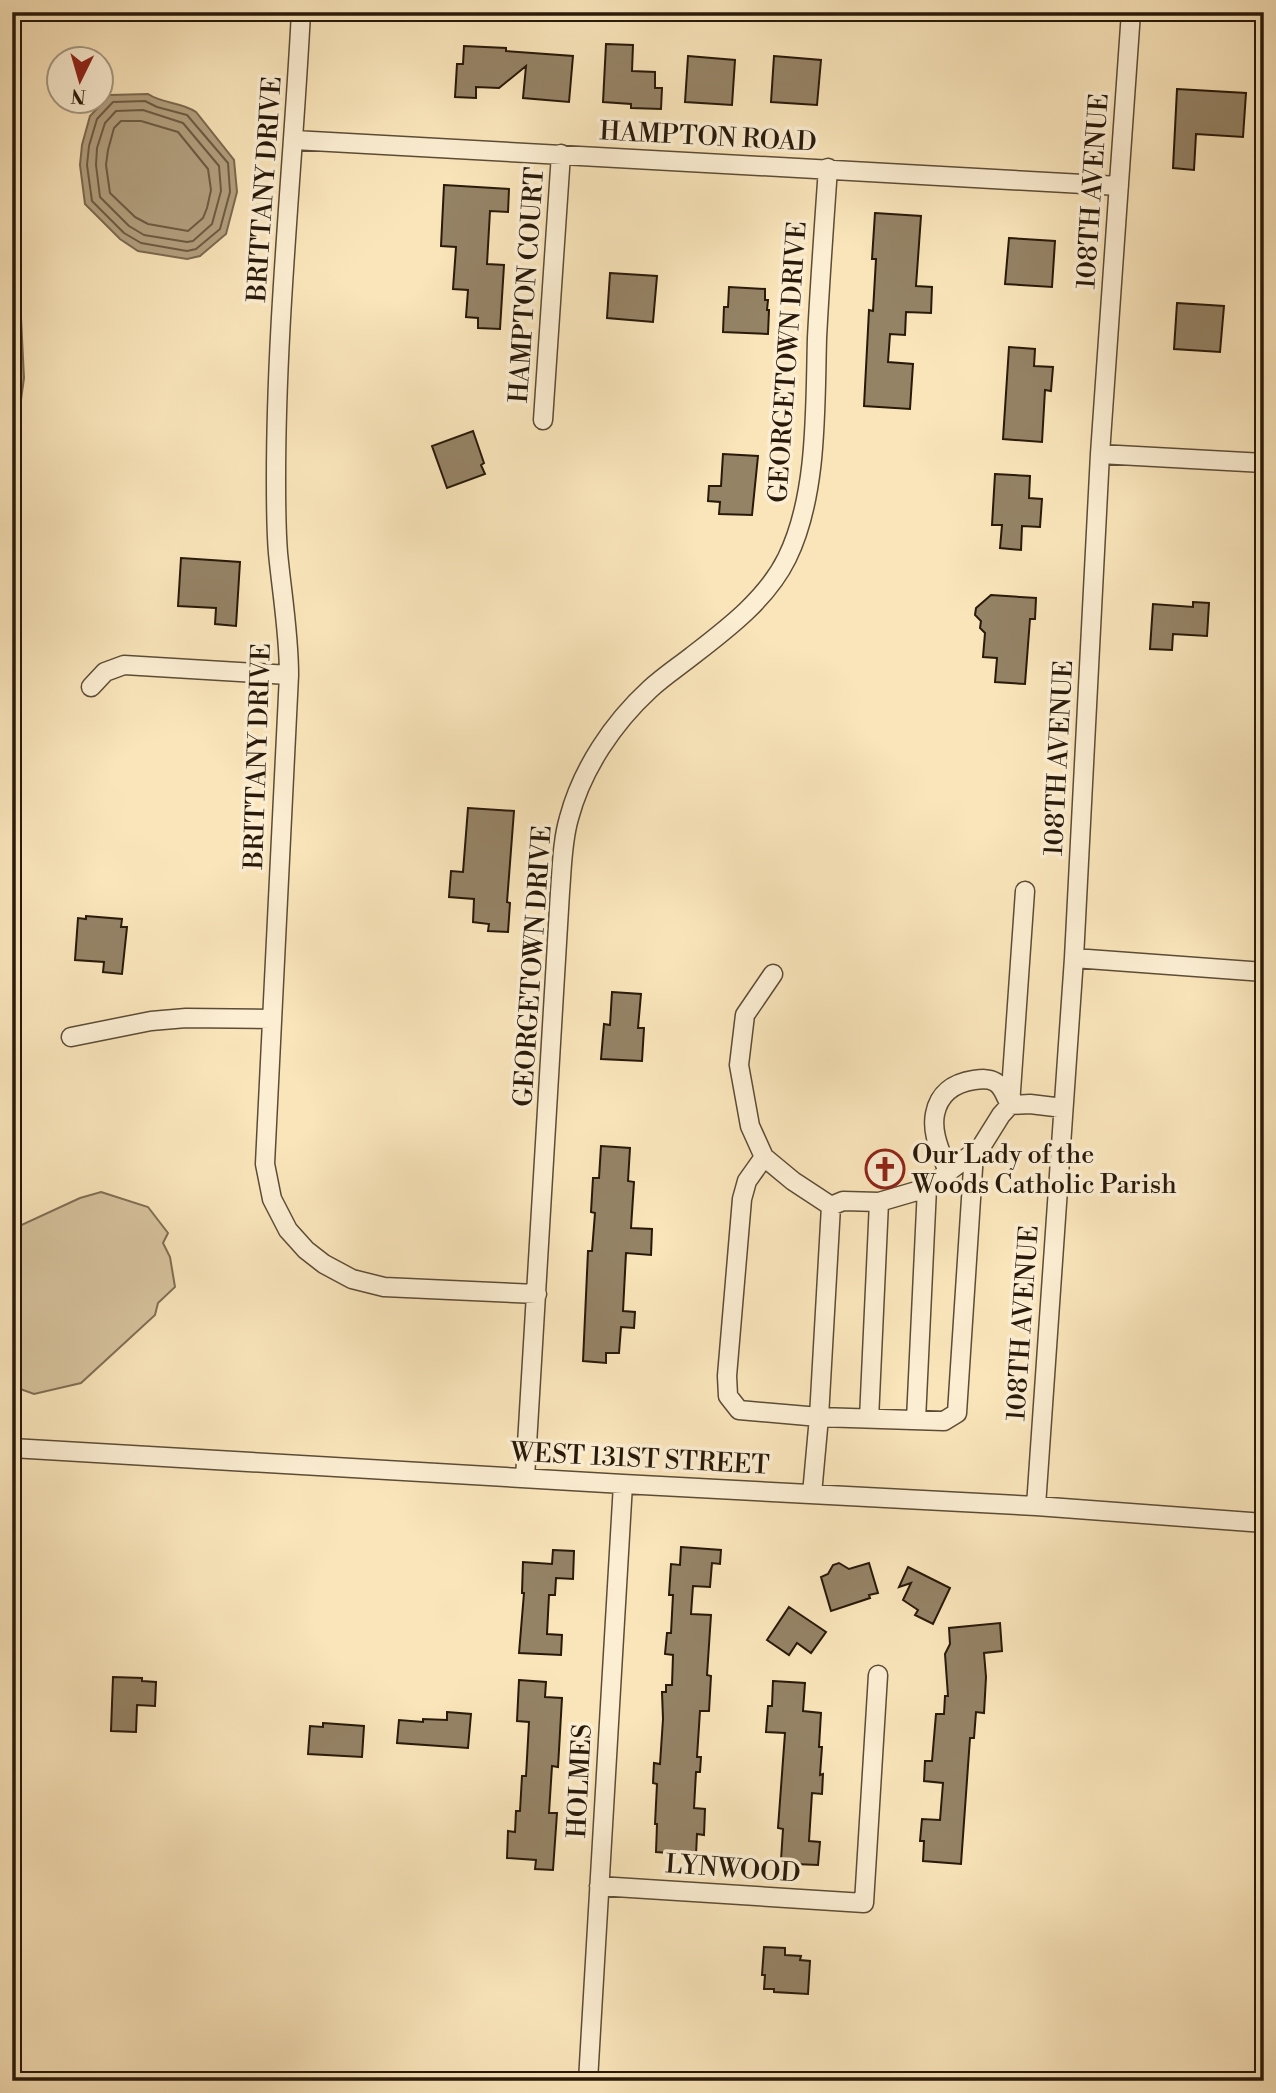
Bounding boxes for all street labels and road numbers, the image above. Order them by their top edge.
street label: BRITTANY DRIVE [241,75,289,304]
street label: 108TH AVENUE [1070,92,1116,290]
street label: HAMPTON ROAD [598,115,817,159]
street label: HAMPTON COURT [503,166,551,404]
street label: GEORGETOWN DRIVE [762,220,814,504]
street label: BRITTANY DRIVE [238,642,278,871]
street label: 108TH AVENUE [1038,659,1080,857]
street label: GEORGETOWN DRIVE [507,824,559,1108]
street label: 108TH AVENUE [1000,1224,1046,1422]
street label: WEST 131ST STREET [509,1436,770,1482]
street label: HOLMES [561,1723,599,1839]
street label: LYNWOOD [664,1848,802,1890]

